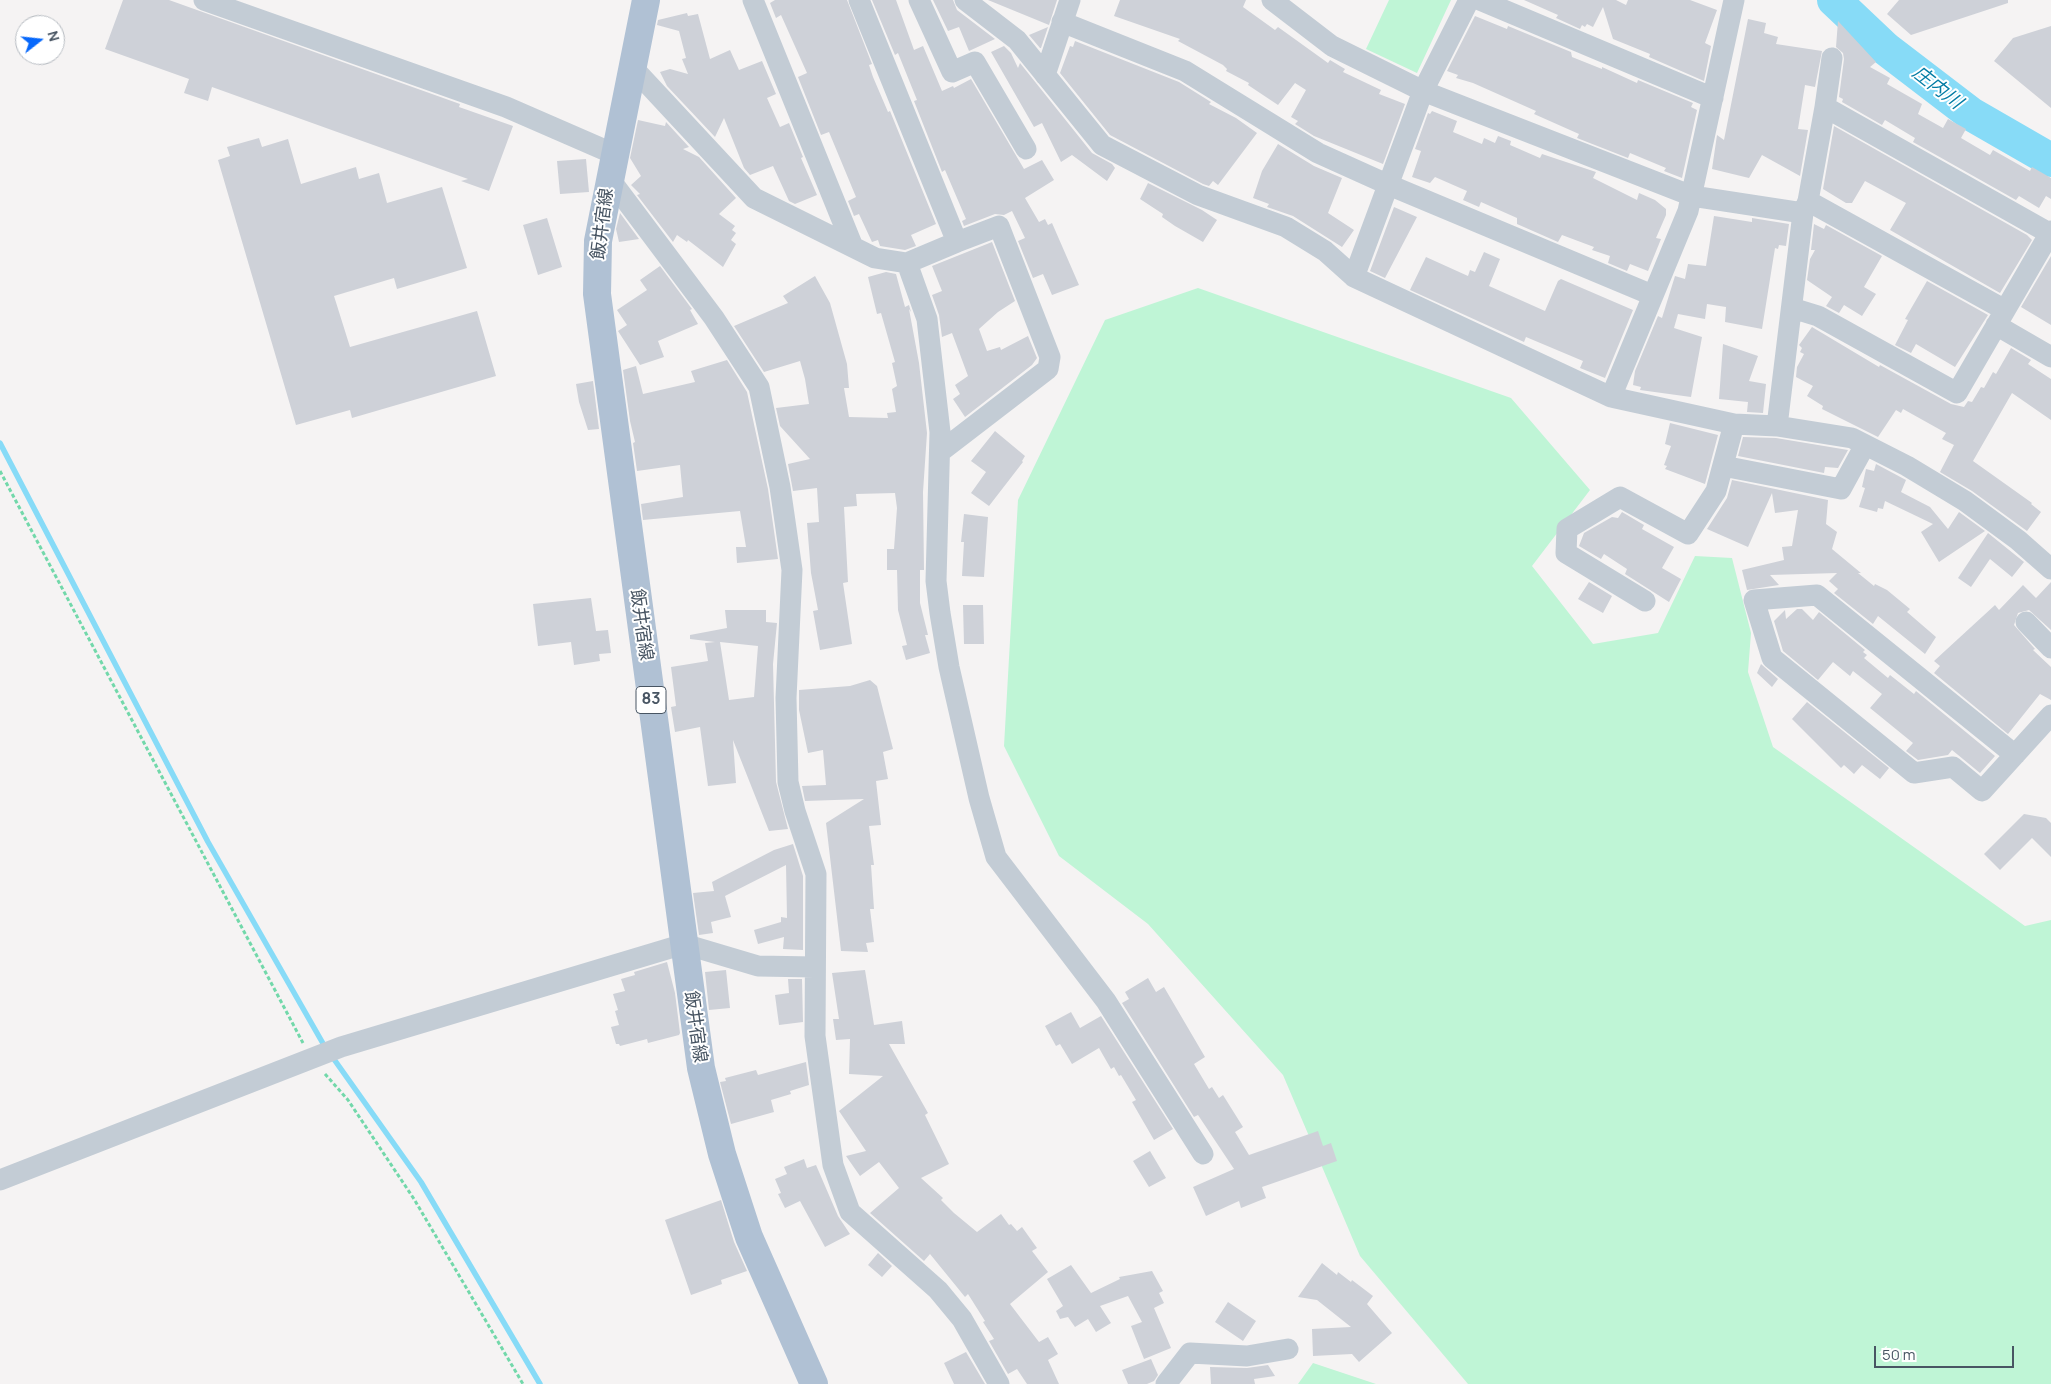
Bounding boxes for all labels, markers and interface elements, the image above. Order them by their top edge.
north arrow [15,15,65,65]
text: N [43,29,64,43]
water label: 庄内川 [1908,61,1966,115]
street label: 飯井宿線 [588,187,618,261]
street label: 飯井宿線 [625,588,657,662]
road number: 83 [636,686,666,714]
street label: 飯井宿線 [679,990,711,1064]
scale bar [1876,1336,2016,1368]
text: 50 m [1882,1344,1916,1365]

